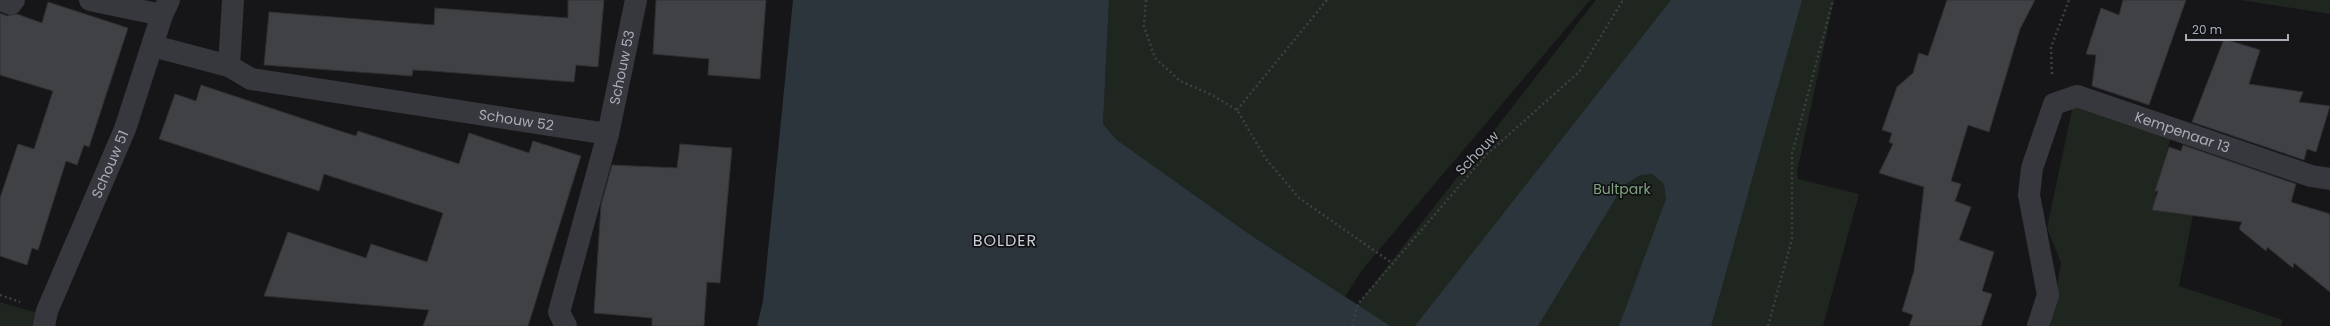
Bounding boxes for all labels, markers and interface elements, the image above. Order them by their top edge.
scale bar [2186,16,2288,42]
text: 20 m [2192,21,2222,38]
street label: Schouw 53 [604,28,639,107]
street label: Schouw 52 [477,104,555,136]
street label: Kempenaar 13 [2132,107,2233,158]
street label: Schouw [1451,126,1504,180]
street label: Schouw 51 [87,127,133,201]
park label: Bultpark [1593,179,1652,199]
district label: BOLDER [973,229,1037,252]

